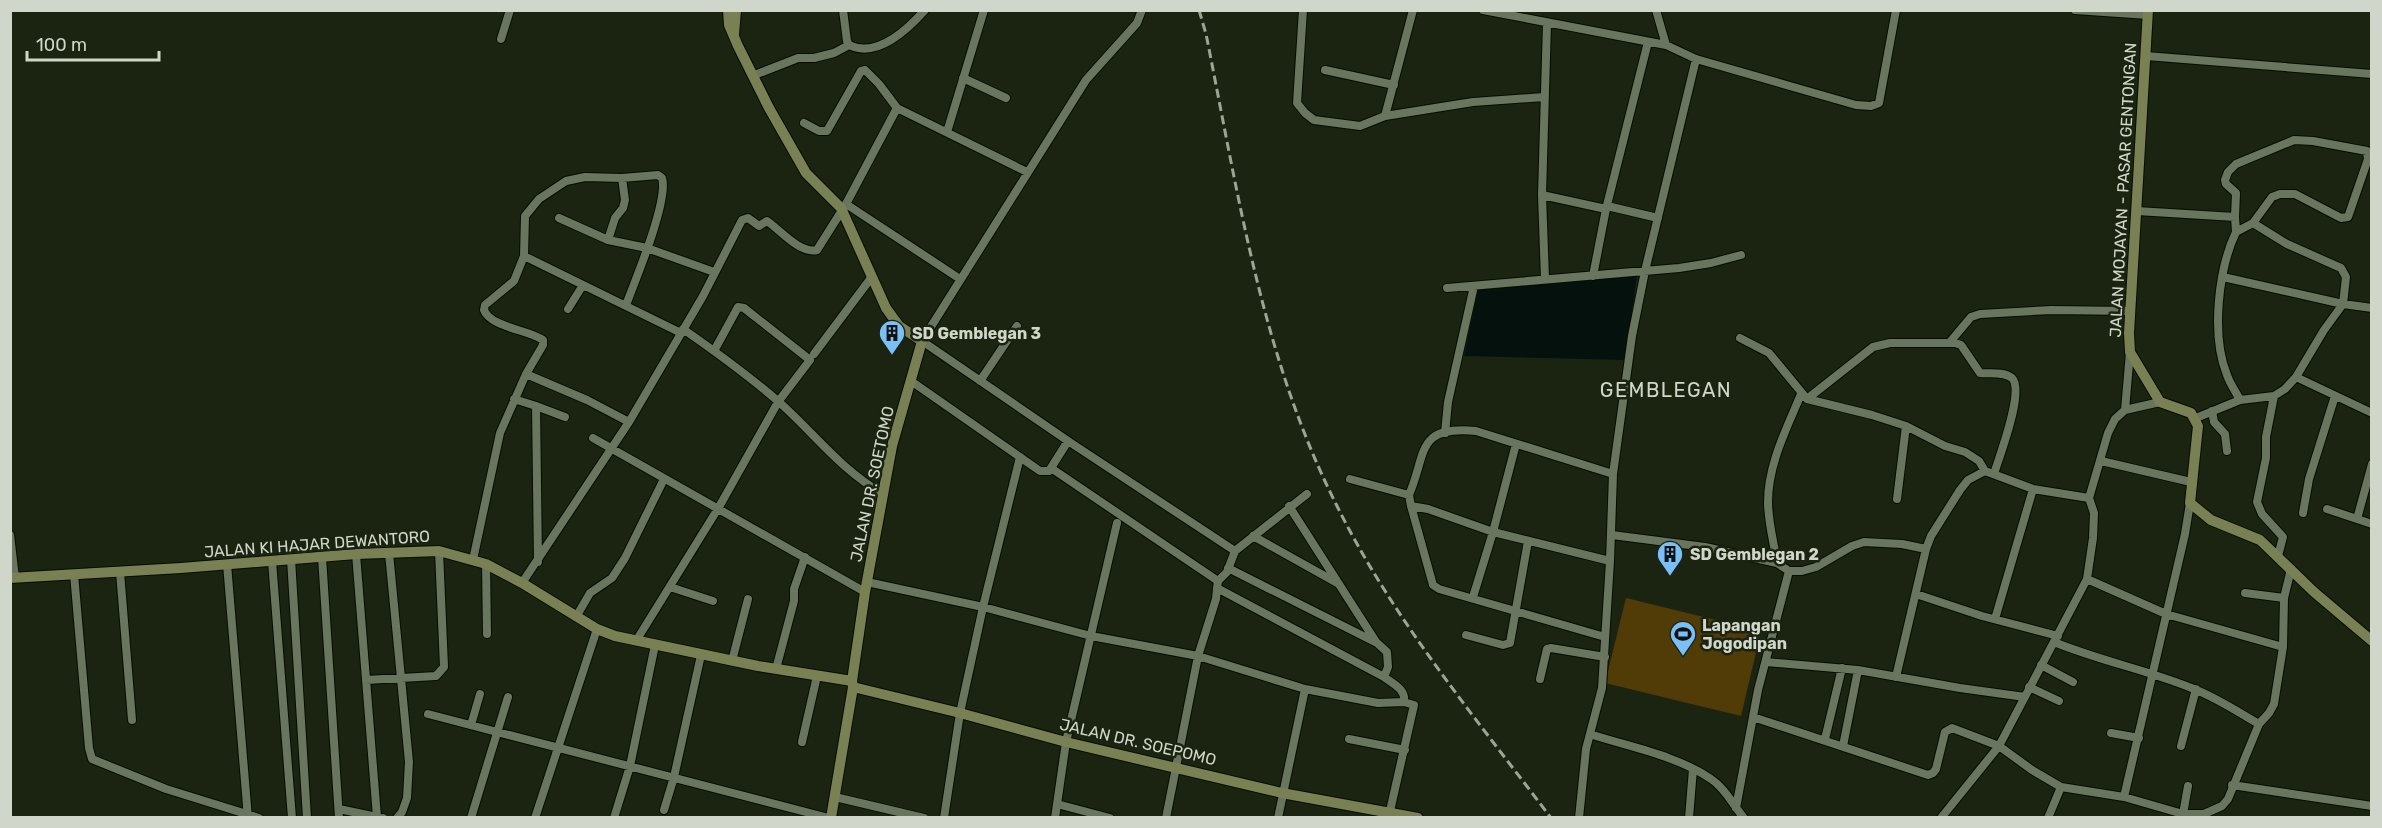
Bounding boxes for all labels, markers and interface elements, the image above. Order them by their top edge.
scale bar [27,24,159,62]
text: 100 m [36,34,87,56]
street label: JALAN MOJAYAN - PASAR GENTONGAN [2106,42,2140,338]
building icon: SD Gemblegan 3 [877,318,907,356]
place label: SD Gemblegan 3 [912,324,1041,343]
district label: GEMBLEGAN [1600,378,1732,402]
street label: JALAN DR. SOETOMO [846,404,898,564]
street label: JALAN KI HAJAR DEWANTORO [203,527,431,561]
building icon: SD Gemblegan 2 [1655,539,1685,577]
place label: SD Gemblegan 2 [1690,545,1819,564]
place label: Lapangan Jogodipan [1702,616,1787,653]
sports icon: Lapangan Jogodipan [1668,619,1698,657]
street label: JALAN DR. SOEPOMO [1058,715,1218,769]

